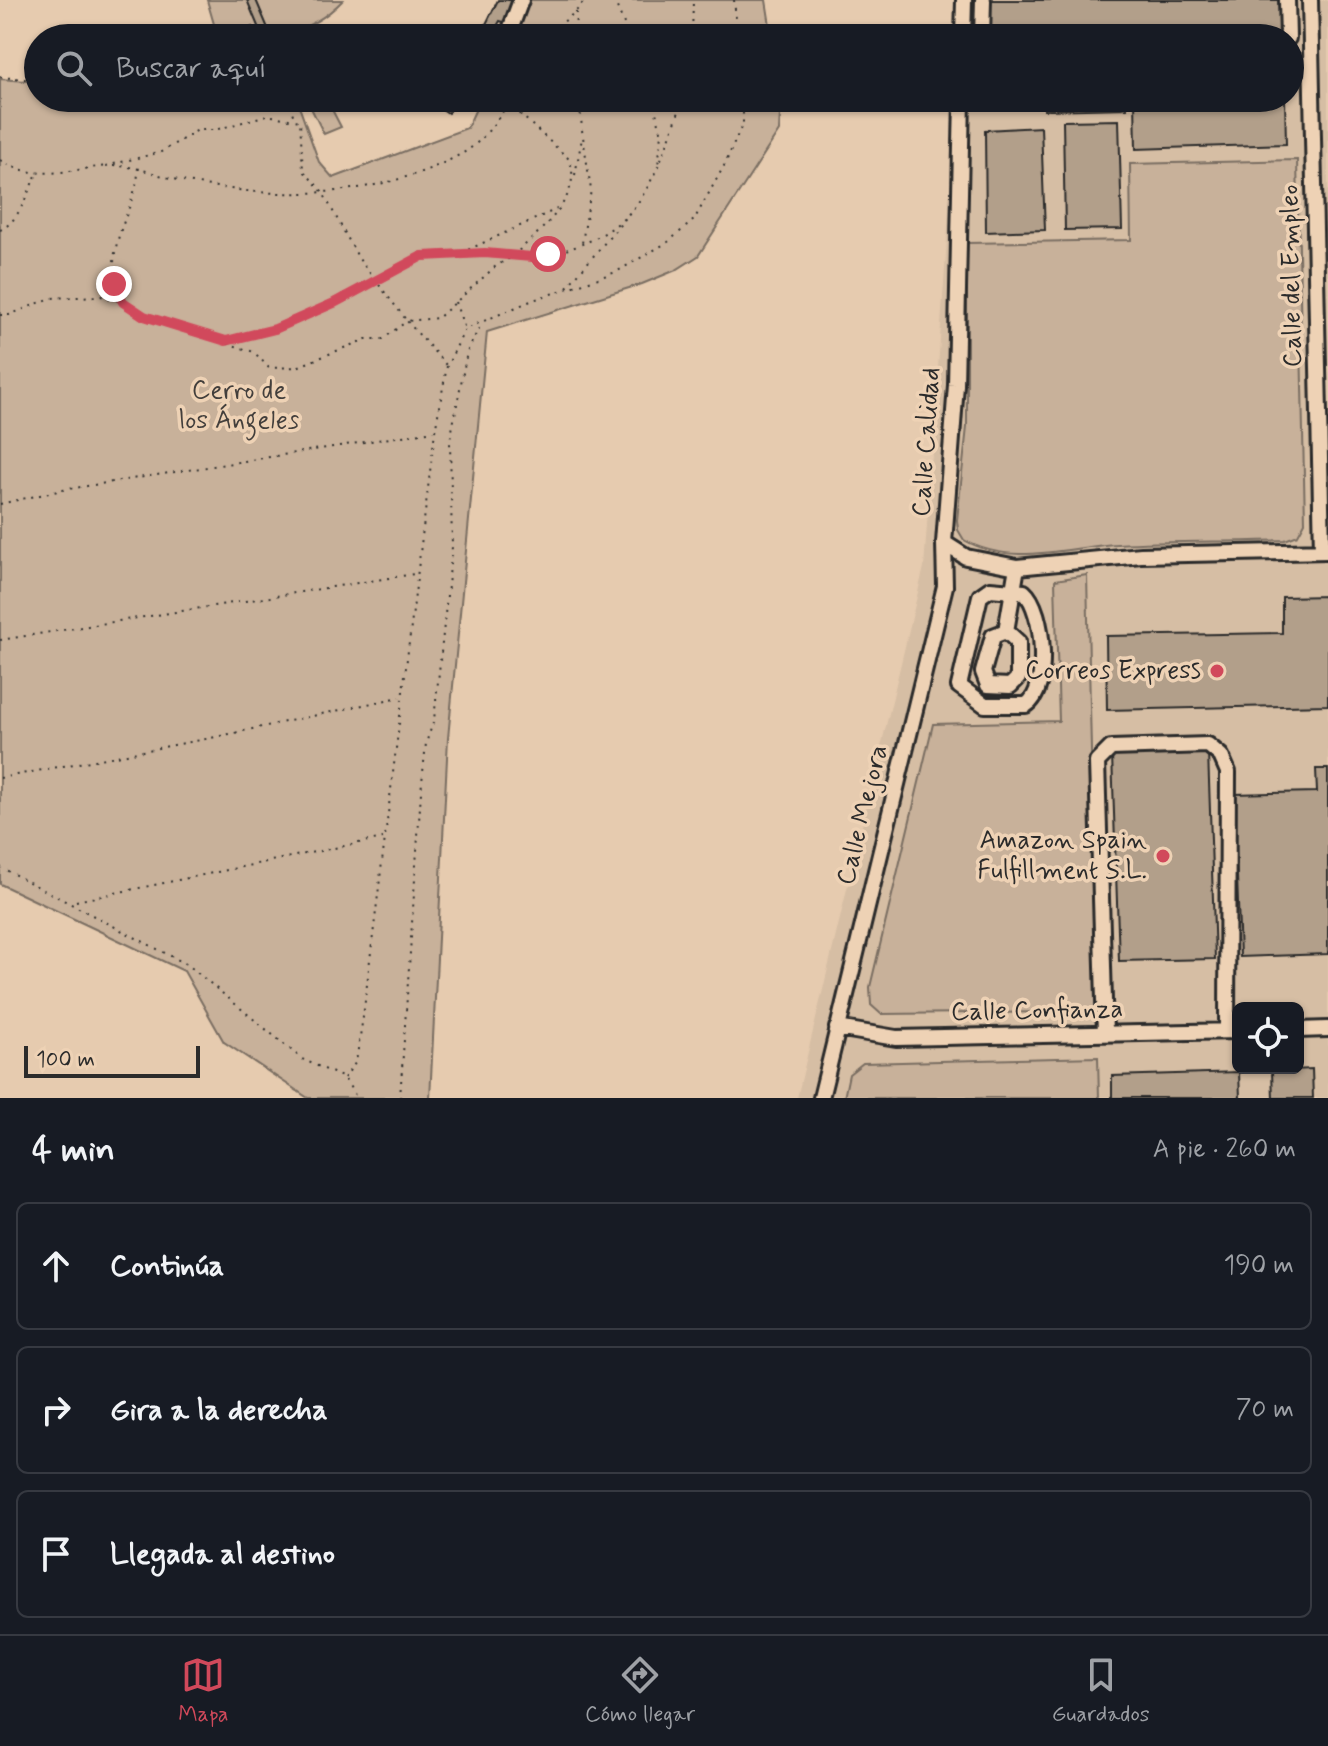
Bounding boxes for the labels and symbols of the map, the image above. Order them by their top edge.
street label: Calle del Empleo [1273,184,1311,368]
route start [530,236,566,272]
route end [96,266,132,302]
street label: Calle Calidad [905,366,949,518]
park label: Cerro de los Ángeles [179,374,299,441]
place label: Correos Express [1025,654,1201,688]
marker: Correos Express [1208,662,1226,680]
street label: Calle Mejora [829,741,897,889]
place label: Amazon Spain Fulfillment S.L. [977,824,1147,888]
marker: Amazon Spain Fulfillment S.L. [1154,847,1172,865]
street label: Calle Confianza [951,993,1123,1029]
scale bar [24,1042,200,1078]

